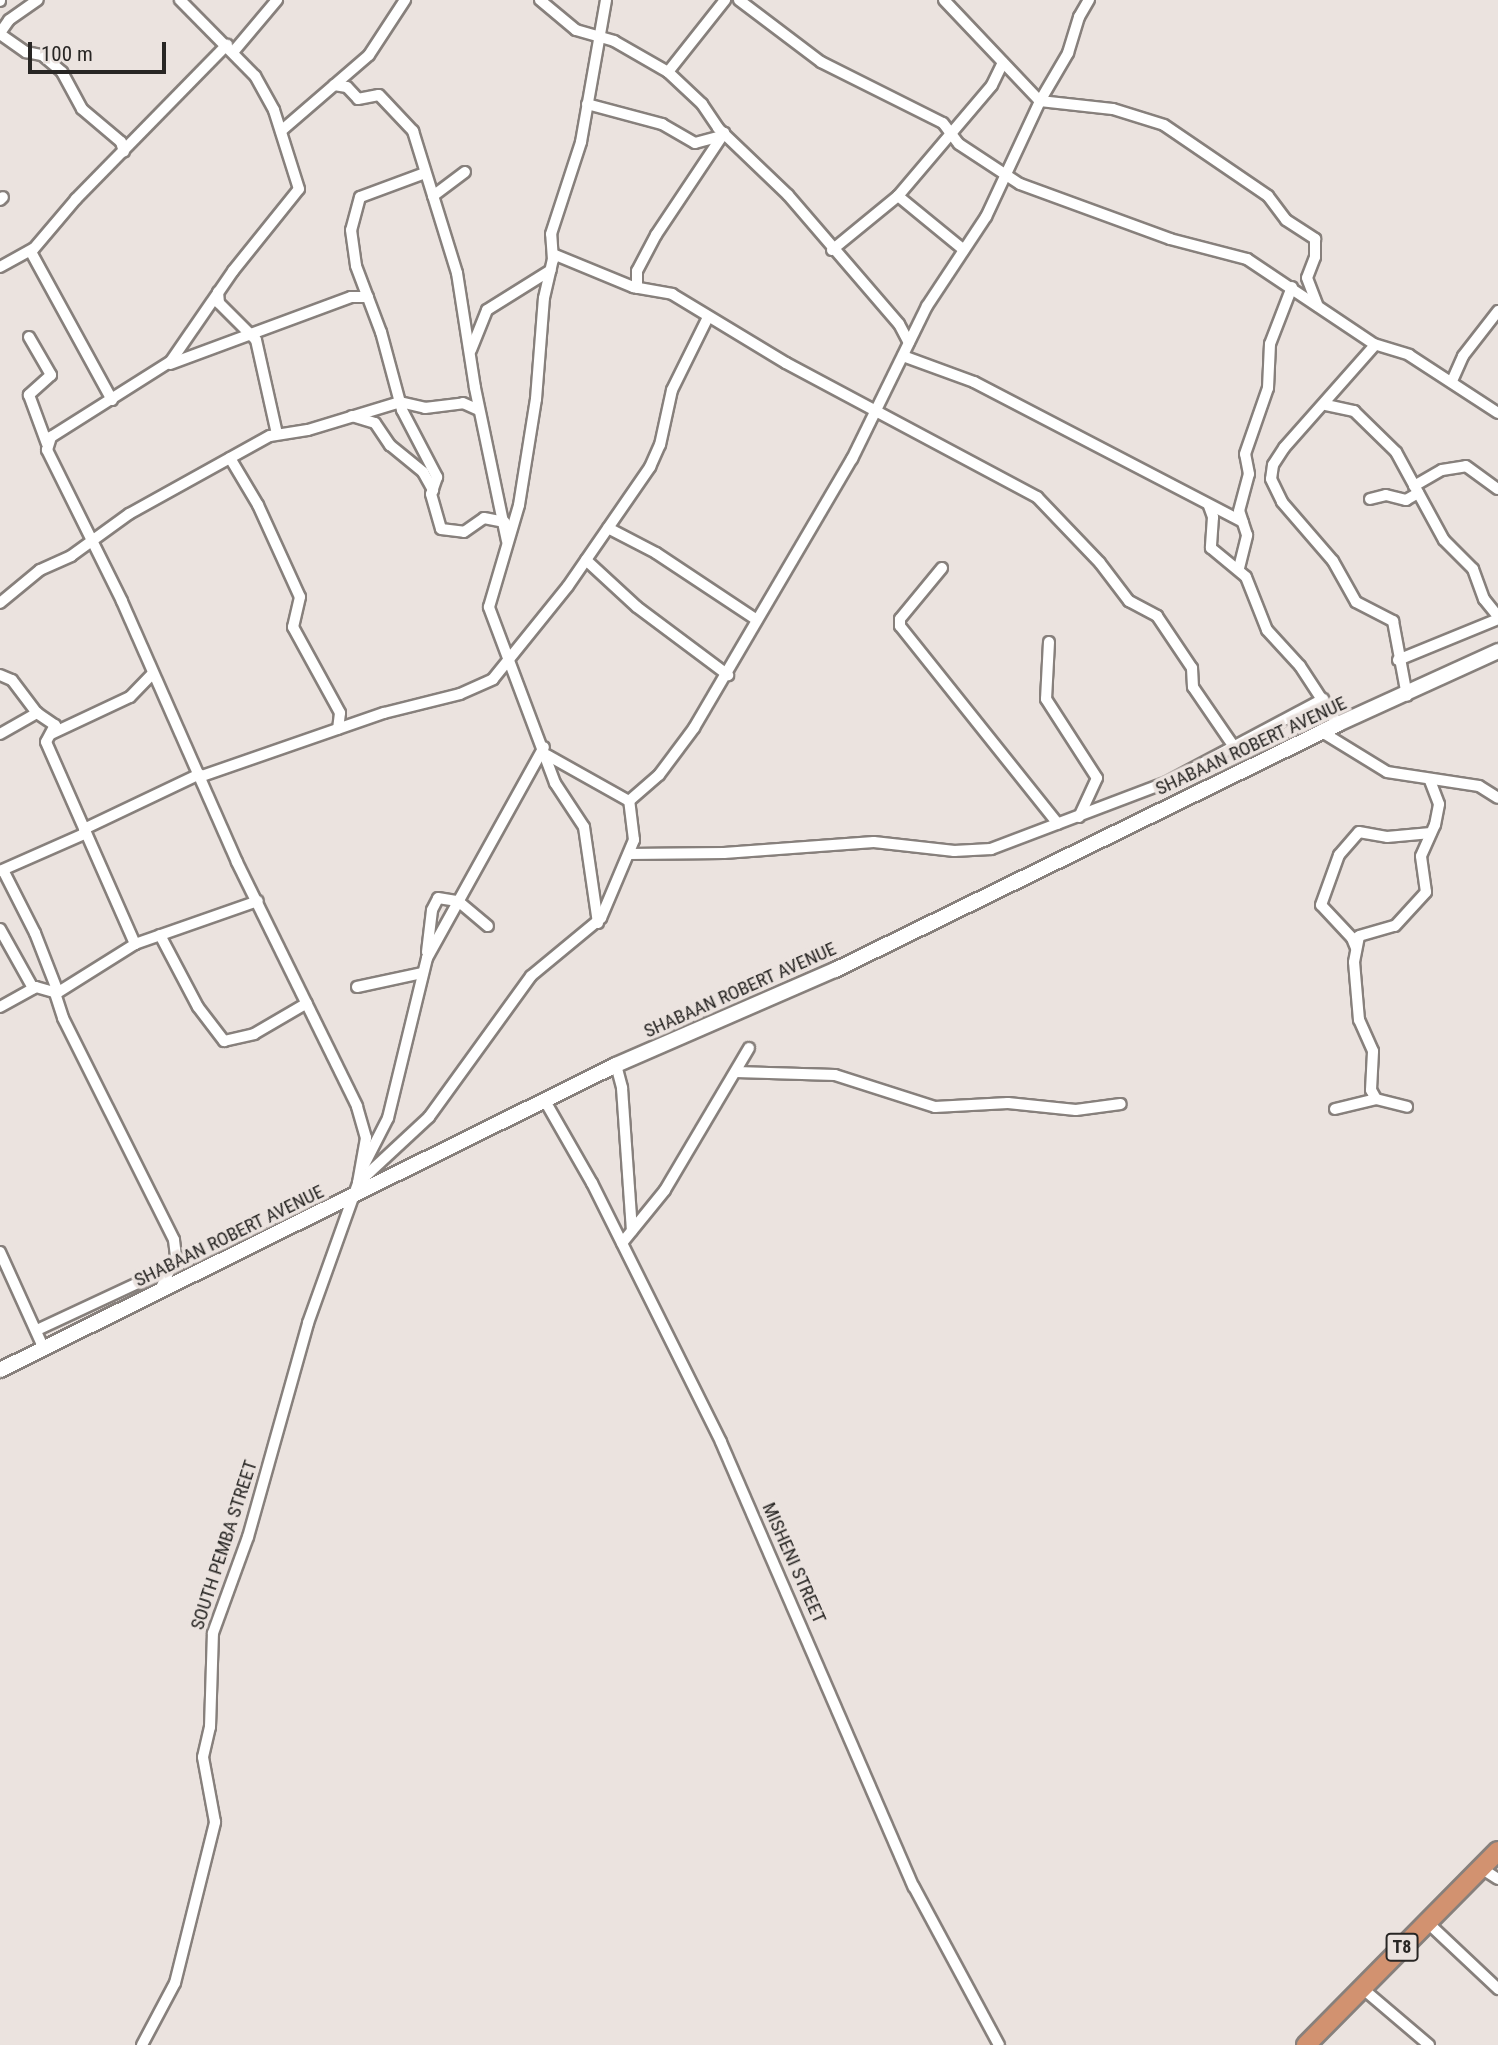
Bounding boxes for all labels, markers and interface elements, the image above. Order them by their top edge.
scale bar [32,28,170,72]
text: 100 m [41,42,93,66]
street label: SHABAAN ROBERT AVENUE [1152,692,1350,800]
street label: SHABAAN ROBERT AVENUE [640,937,840,1043]
street label: SHABAAN ROBERT AVENUE [130,1180,328,1292]
street label: SOUTH PEMBA STREET [186,1457,262,1633]
street label: MISHENI STREET [757,1499,831,1627]
road number: T8 [1384,1933,1420,1962]

